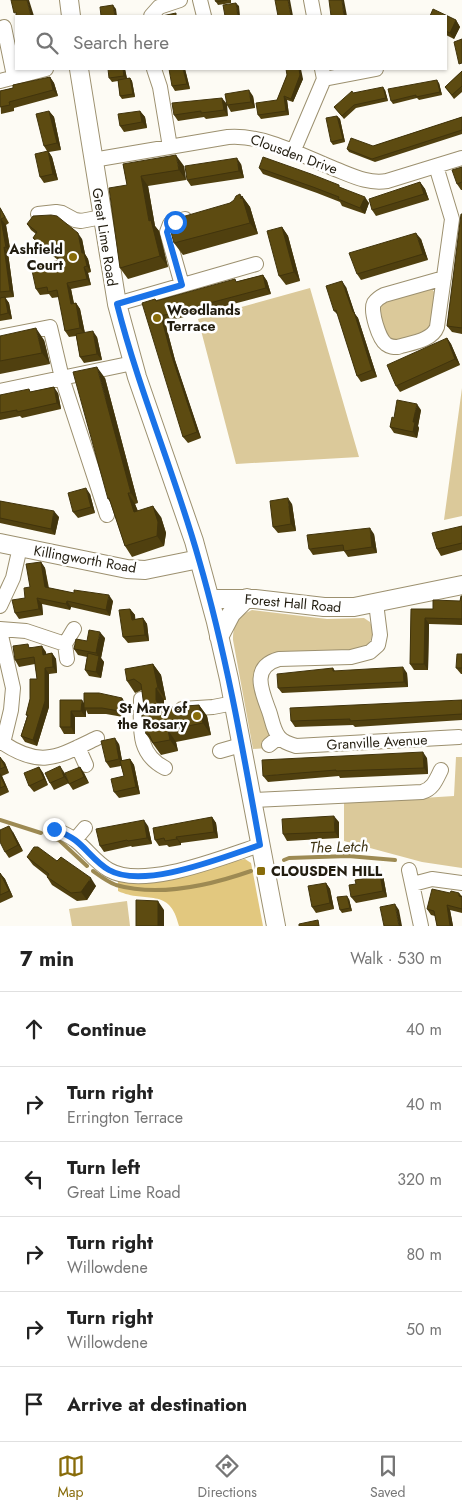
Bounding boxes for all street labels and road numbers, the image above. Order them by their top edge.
street label: Clousden Drive [248,129,340,179]
street label: Great Lime Road [87,186,123,288]
street label: Killingworth Road [32,540,138,578]
street label: Forest Hall Road [244,589,342,617]
street label: Granville Avenue [326,729,428,755]

